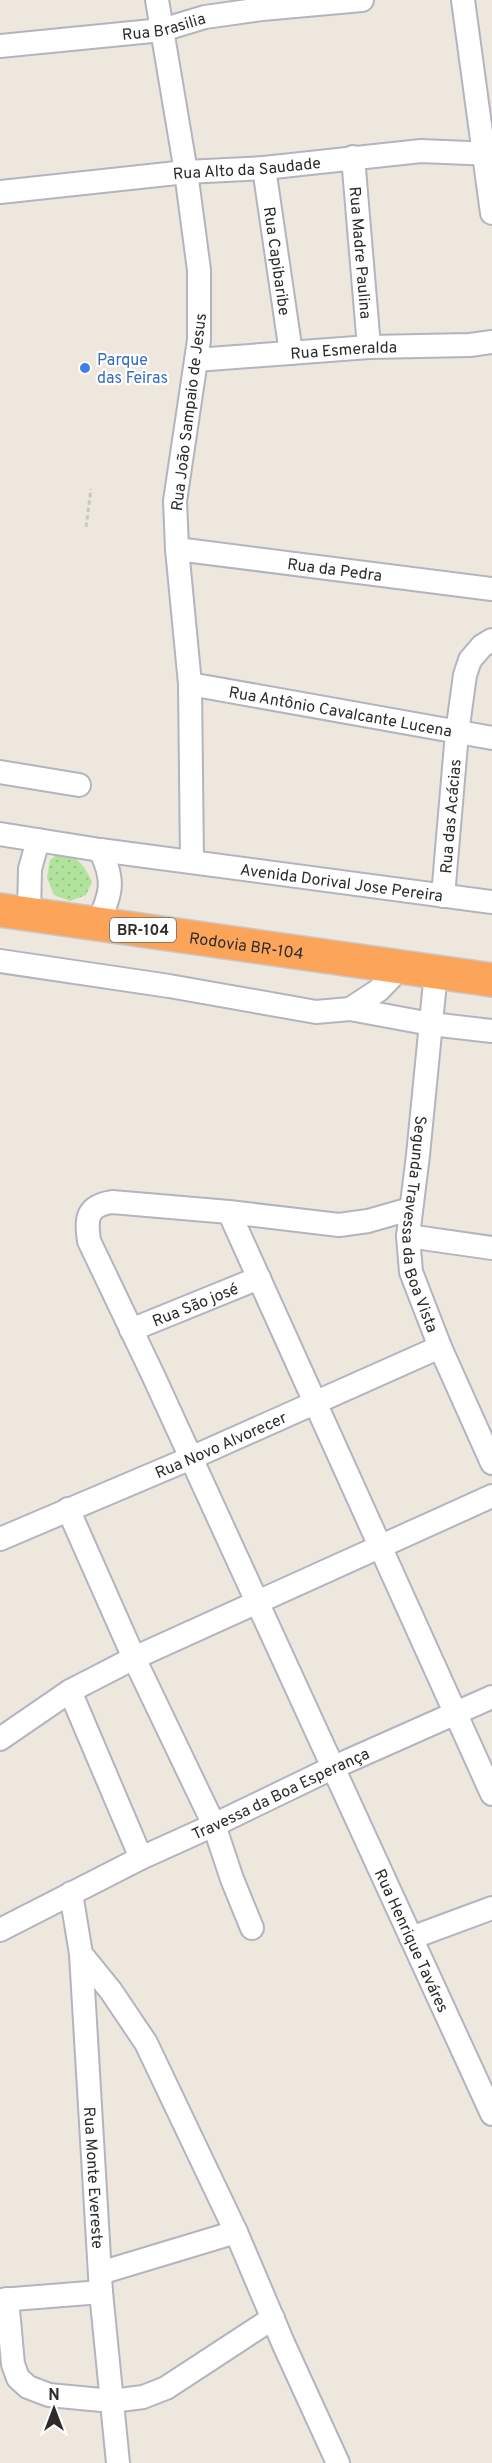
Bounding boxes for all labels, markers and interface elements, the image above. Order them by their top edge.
street label: Rua Brasilia [121,9,208,46]
street label: Rua Alto da Saudade [172,154,322,185]
street label: Rua Madre Paulina [344,186,375,320]
street label: Rua Capibaribe [258,206,293,317]
street label: Rua João Sampaio de Jesus [168,312,212,512]
street label: Rua Esmeralda [290,338,397,365]
place label: Parque das Feiras [97,351,168,389]
marker: Parque das Feiras [78,361,92,375]
street label: Rua da Pedra [286,555,383,587]
street label: Rua Antônio Cavalcante Lucena [227,683,454,743]
street label: Rua das Acácias [437,758,467,875]
street label: Avenida Dorival Jose Pereira [239,861,444,907]
road number: BR-104 [110,918,176,942]
street label: Rodovia BR-104 [188,929,305,965]
street label: Segunda Travessa da Boa Vista [396,1115,441,1336]
street label: Rua São josé [150,1279,242,1332]
street label: Rua Novo Alvorecer [152,1409,290,1484]
street label: Travessa da Boa Esperança [189,1745,373,1846]
street label: Rua Henrique Taváres [369,1866,452,2016]
street label: Rua Monte Evereste [78,2106,106,2250]
north arrow [24,2379,84,2439]
text: N [48,2386,60,2406]

